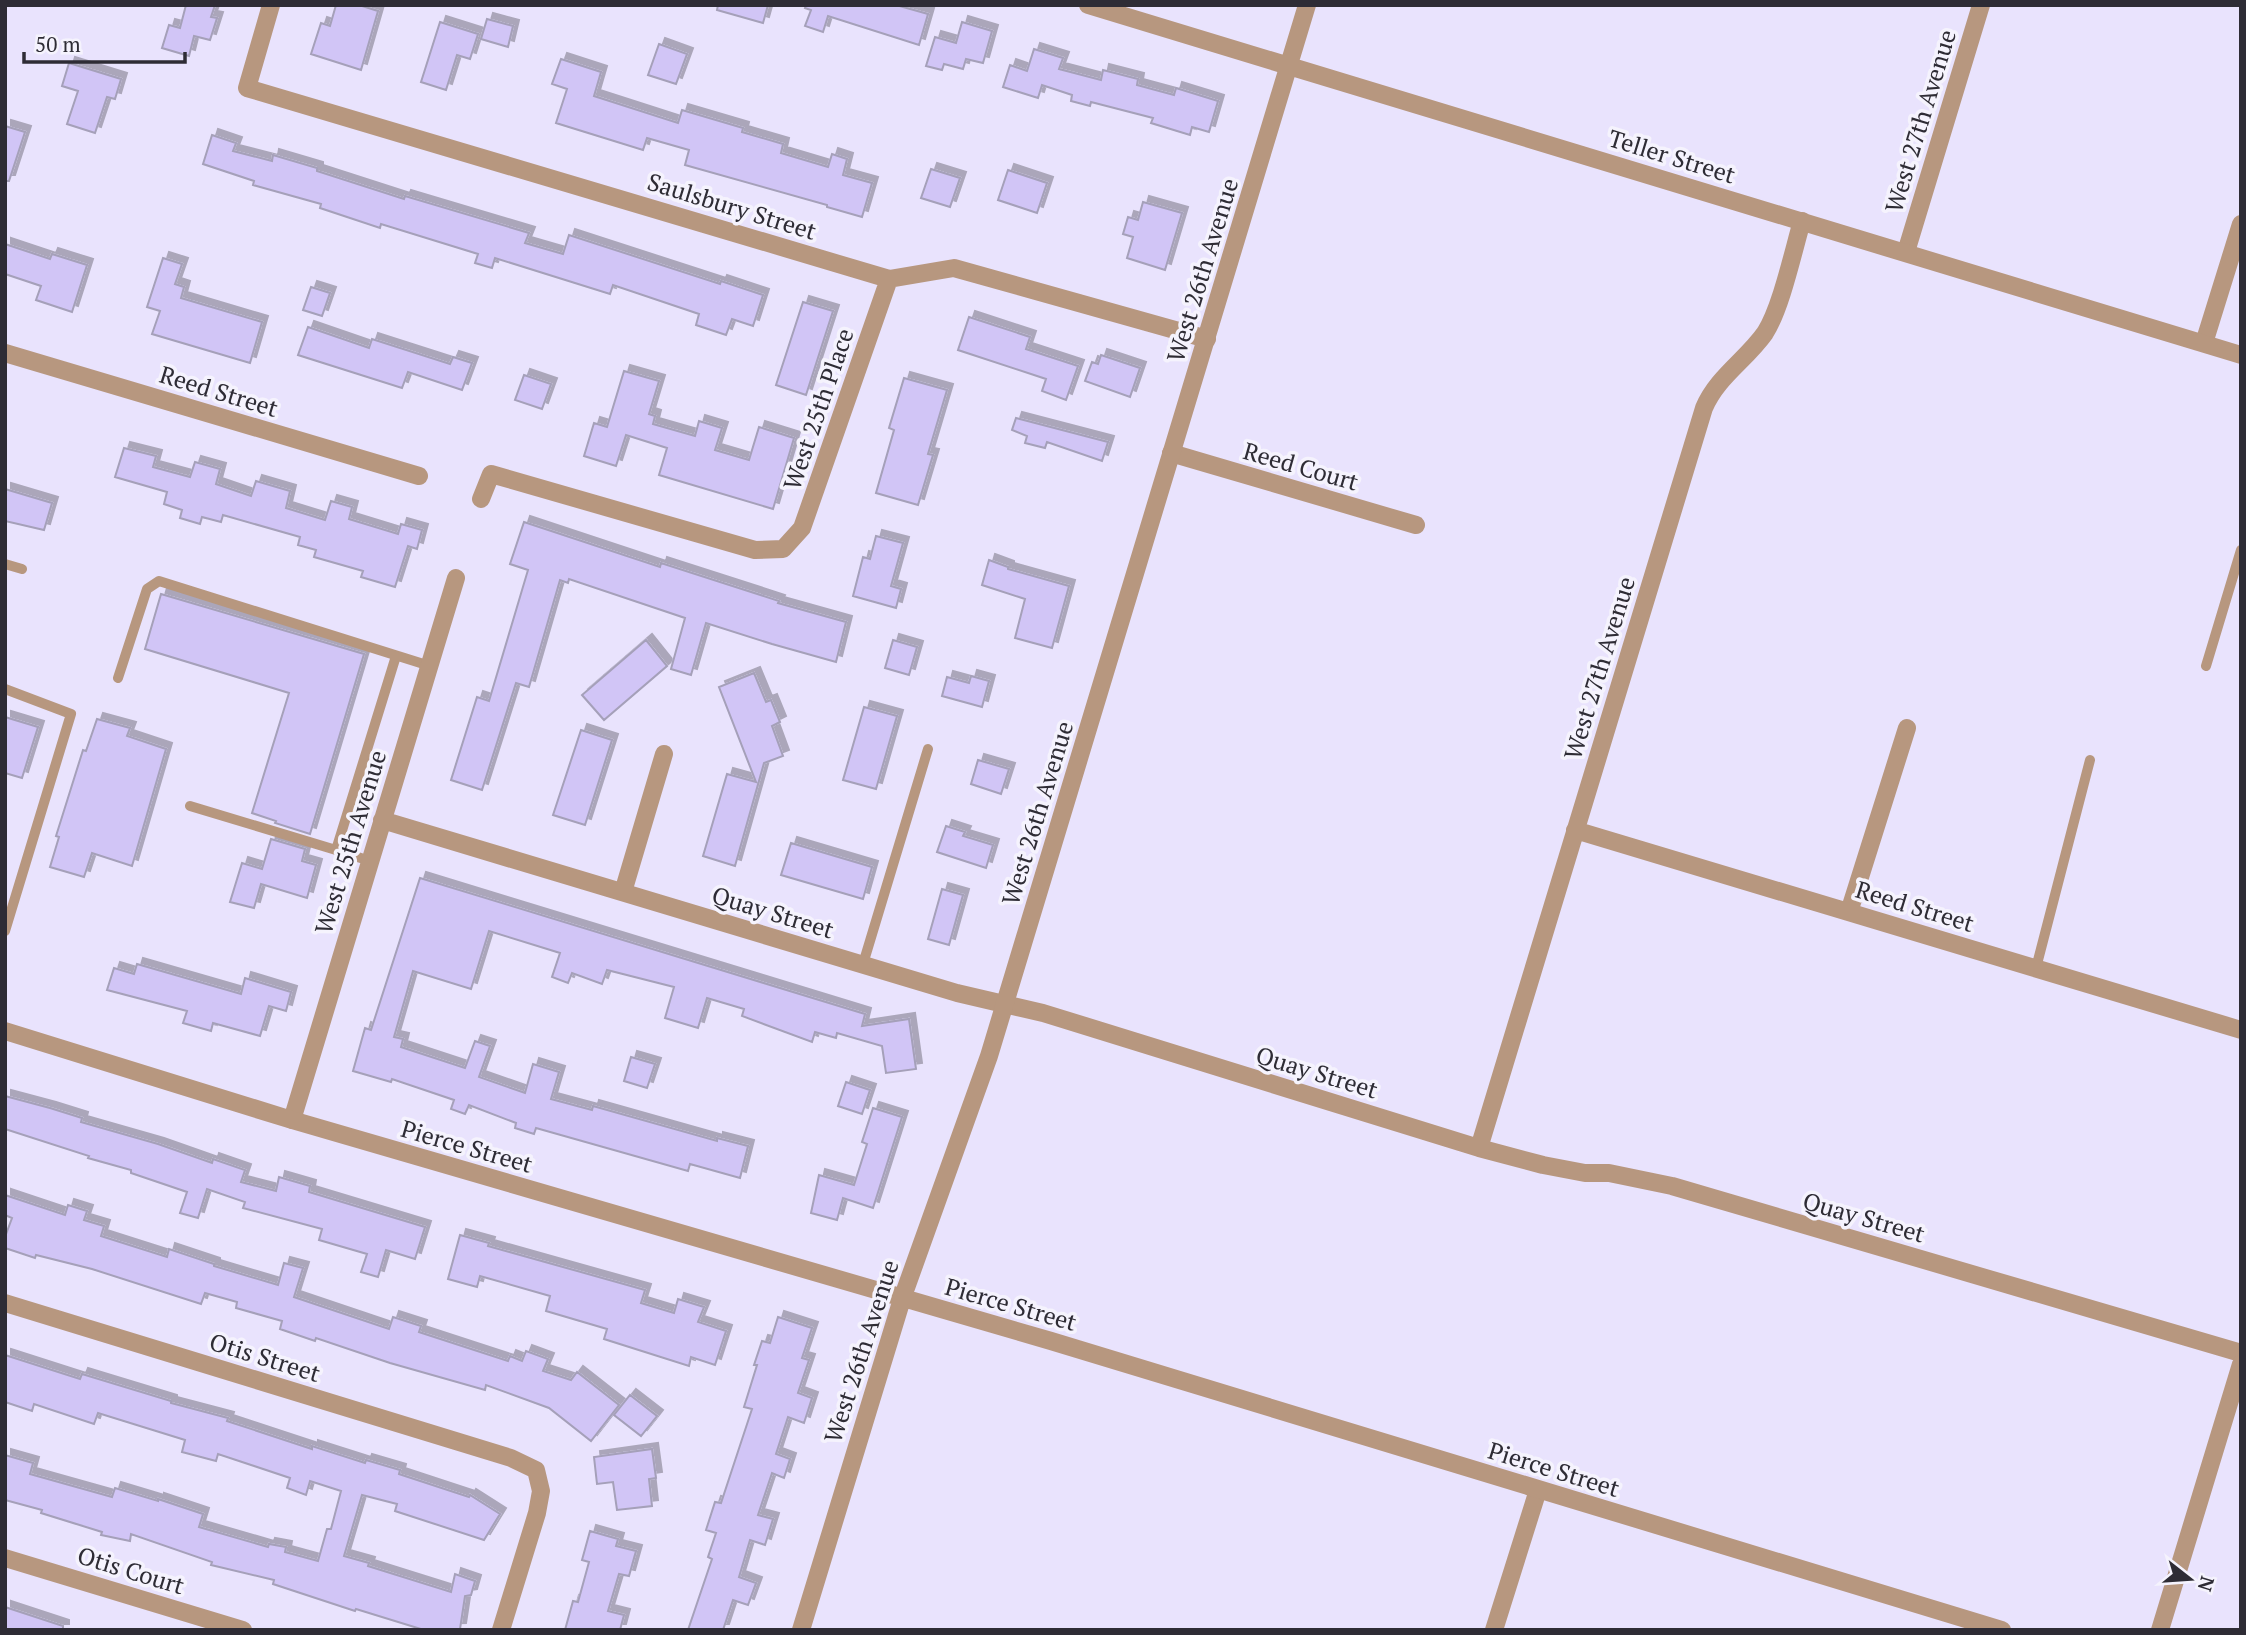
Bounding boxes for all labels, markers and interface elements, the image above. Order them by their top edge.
scale bar [24,21,186,65]
street label: West 27th Avenue [1877,26,1963,216]
text: 50 m [35,30,81,58]
street label: Teller Street [1605,122,1739,190]
street label: Saulsbury Street [644,165,820,247]
street label: West 26th Avenue [1159,174,1245,366]
street label: West 25th Place [775,324,861,494]
street label: Reed Street [156,358,282,424]
street label: Reed Court [1240,434,1362,498]
street label: West 27th Avenue [1556,573,1642,763]
street label: West 26th Avenue [994,717,1080,909]
street label: West 25th Avenue [307,746,393,938]
street label: Reed Street [1852,873,1978,939]
street label: Quay Street [708,878,838,946]
street label: Quay Street [1252,1038,1382,1106]
street label: Pierce Street [397,1112,537,1180]
street label: Quay Street [1799,1184,1929,1250]
street label: West 26th Avenue [816,1255,906,1447]
street label: Pierce Street [941,1270,1081,1338]
street label: Otis Street [206,1325,324,1389]
street label: Pierce Street [1485,1434,1624,1504]
street label: Otis Court [74,1539,188,1601]
north arrow [2155,1544,2225,1614]
text: N [2193,1574,2221,1595]

